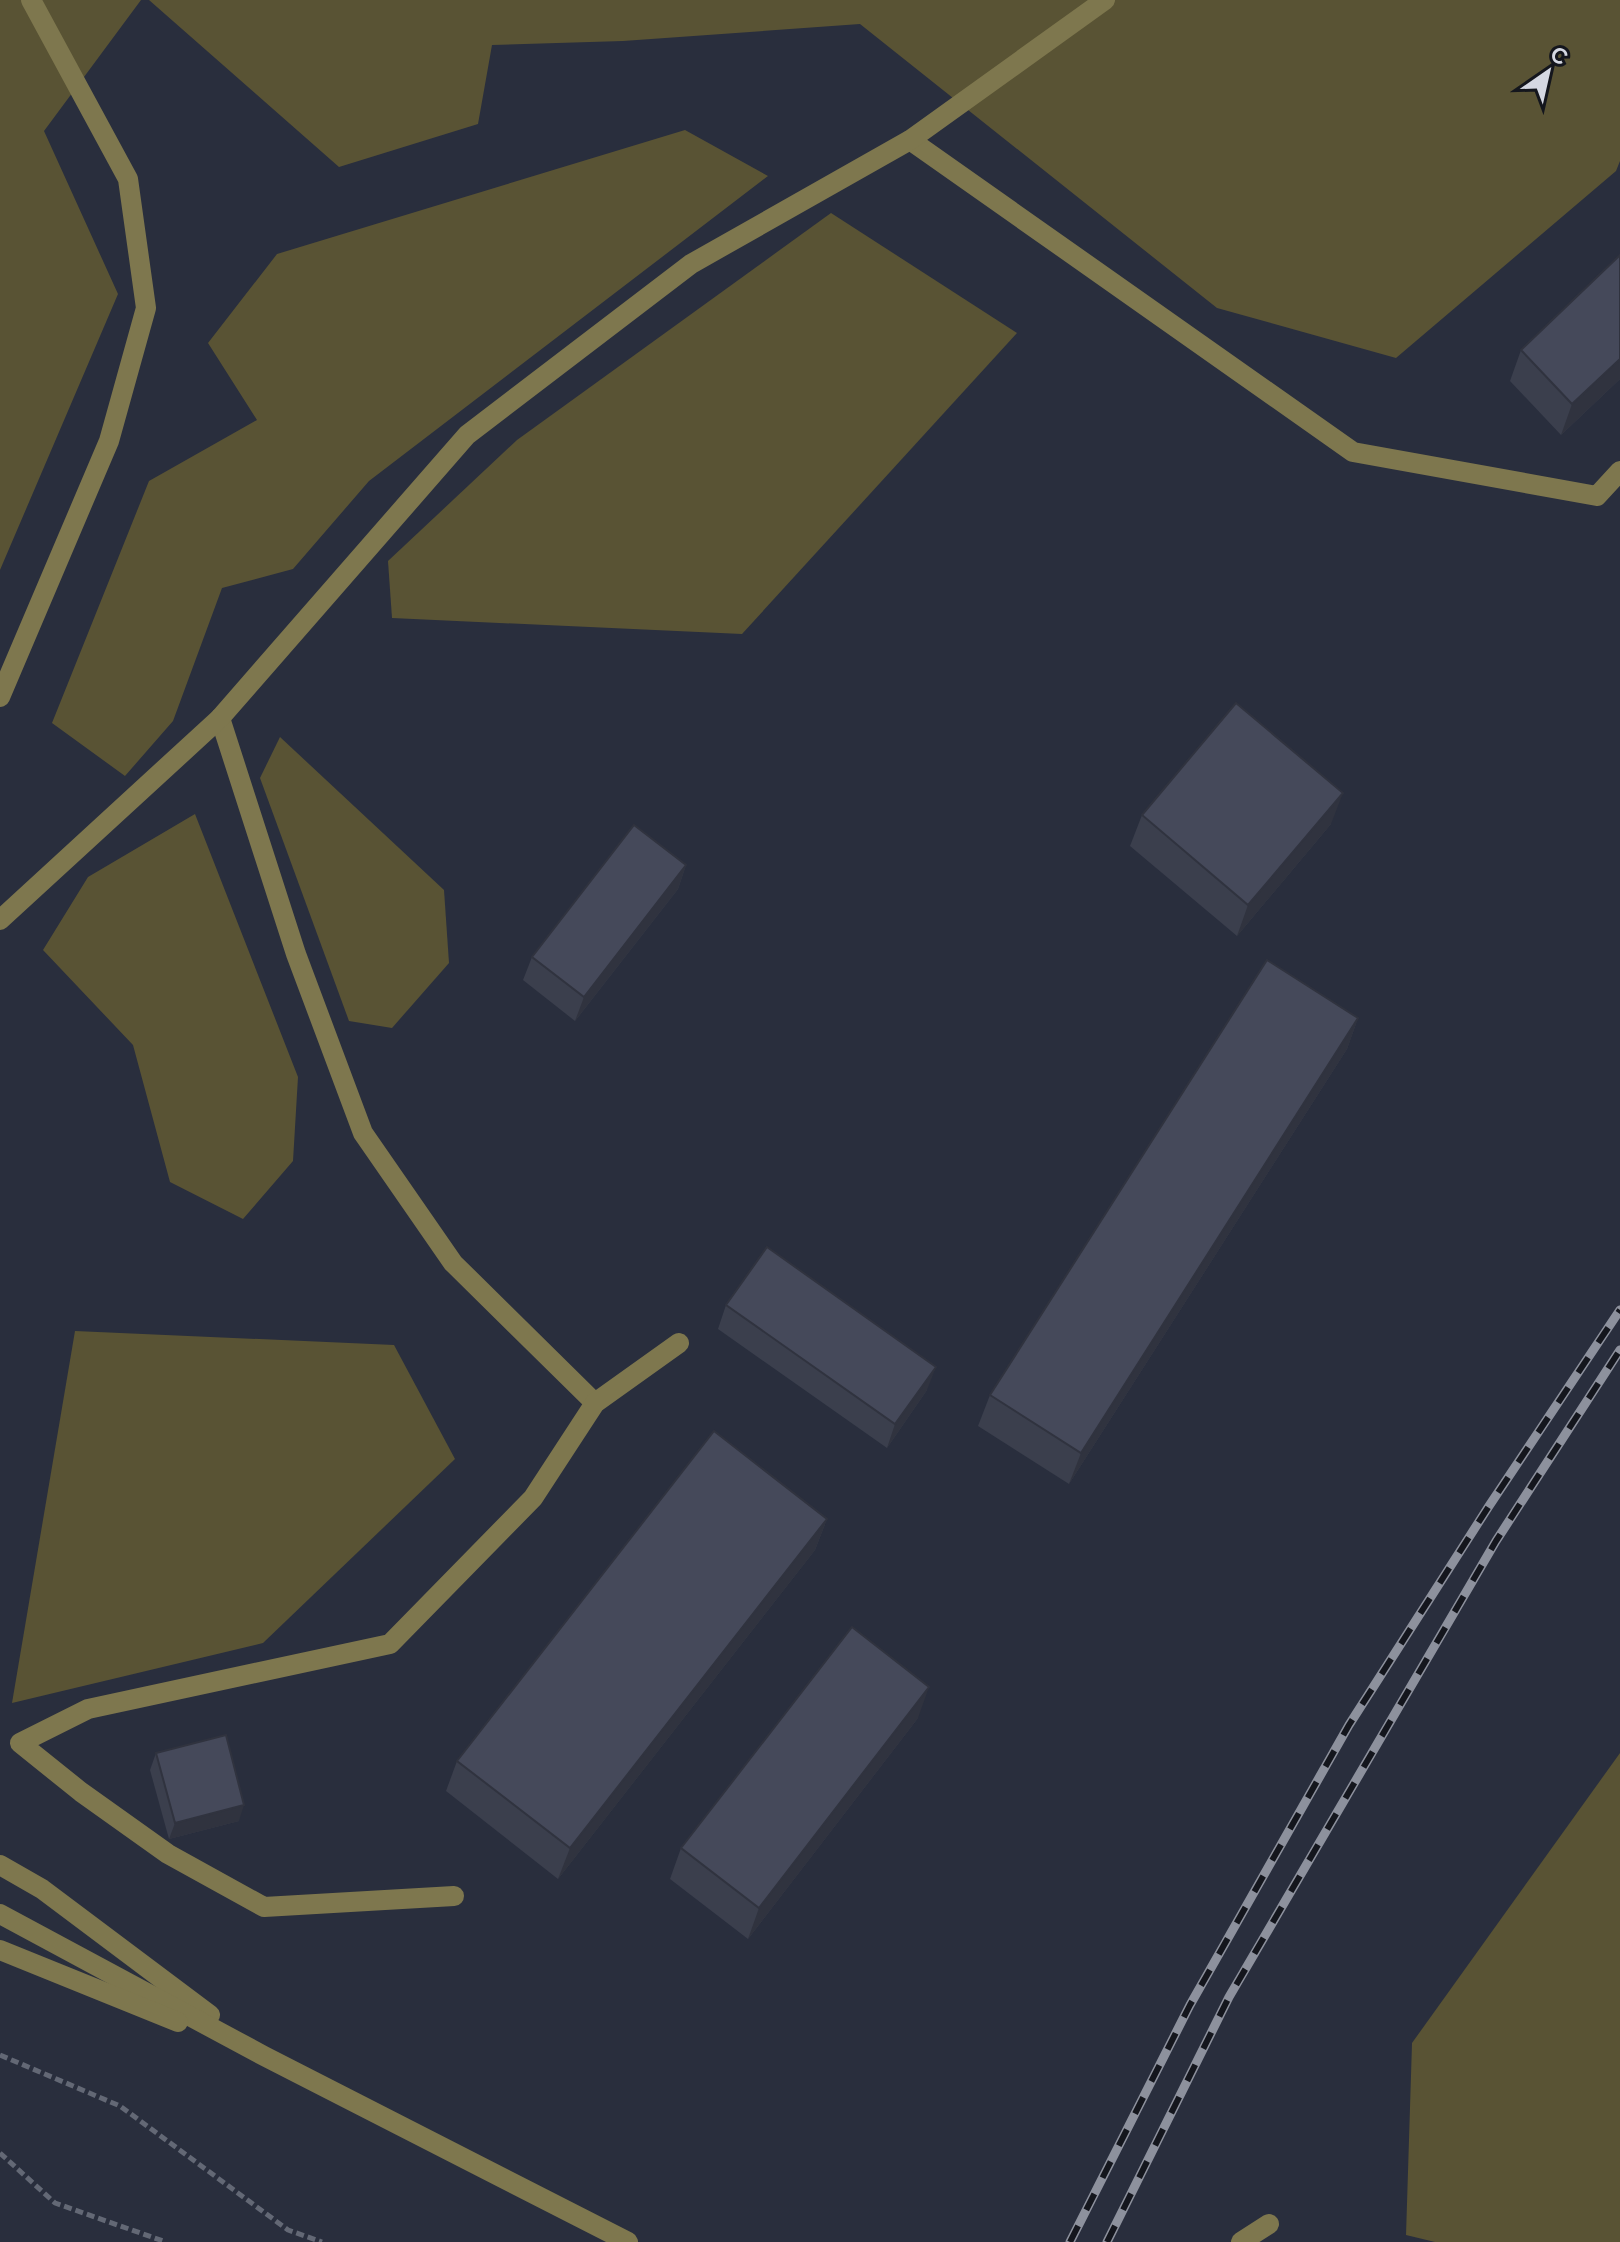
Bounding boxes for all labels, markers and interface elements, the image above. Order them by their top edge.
north arrow [1508,32,1588,112]
text: С [1546,40,1573,70]

